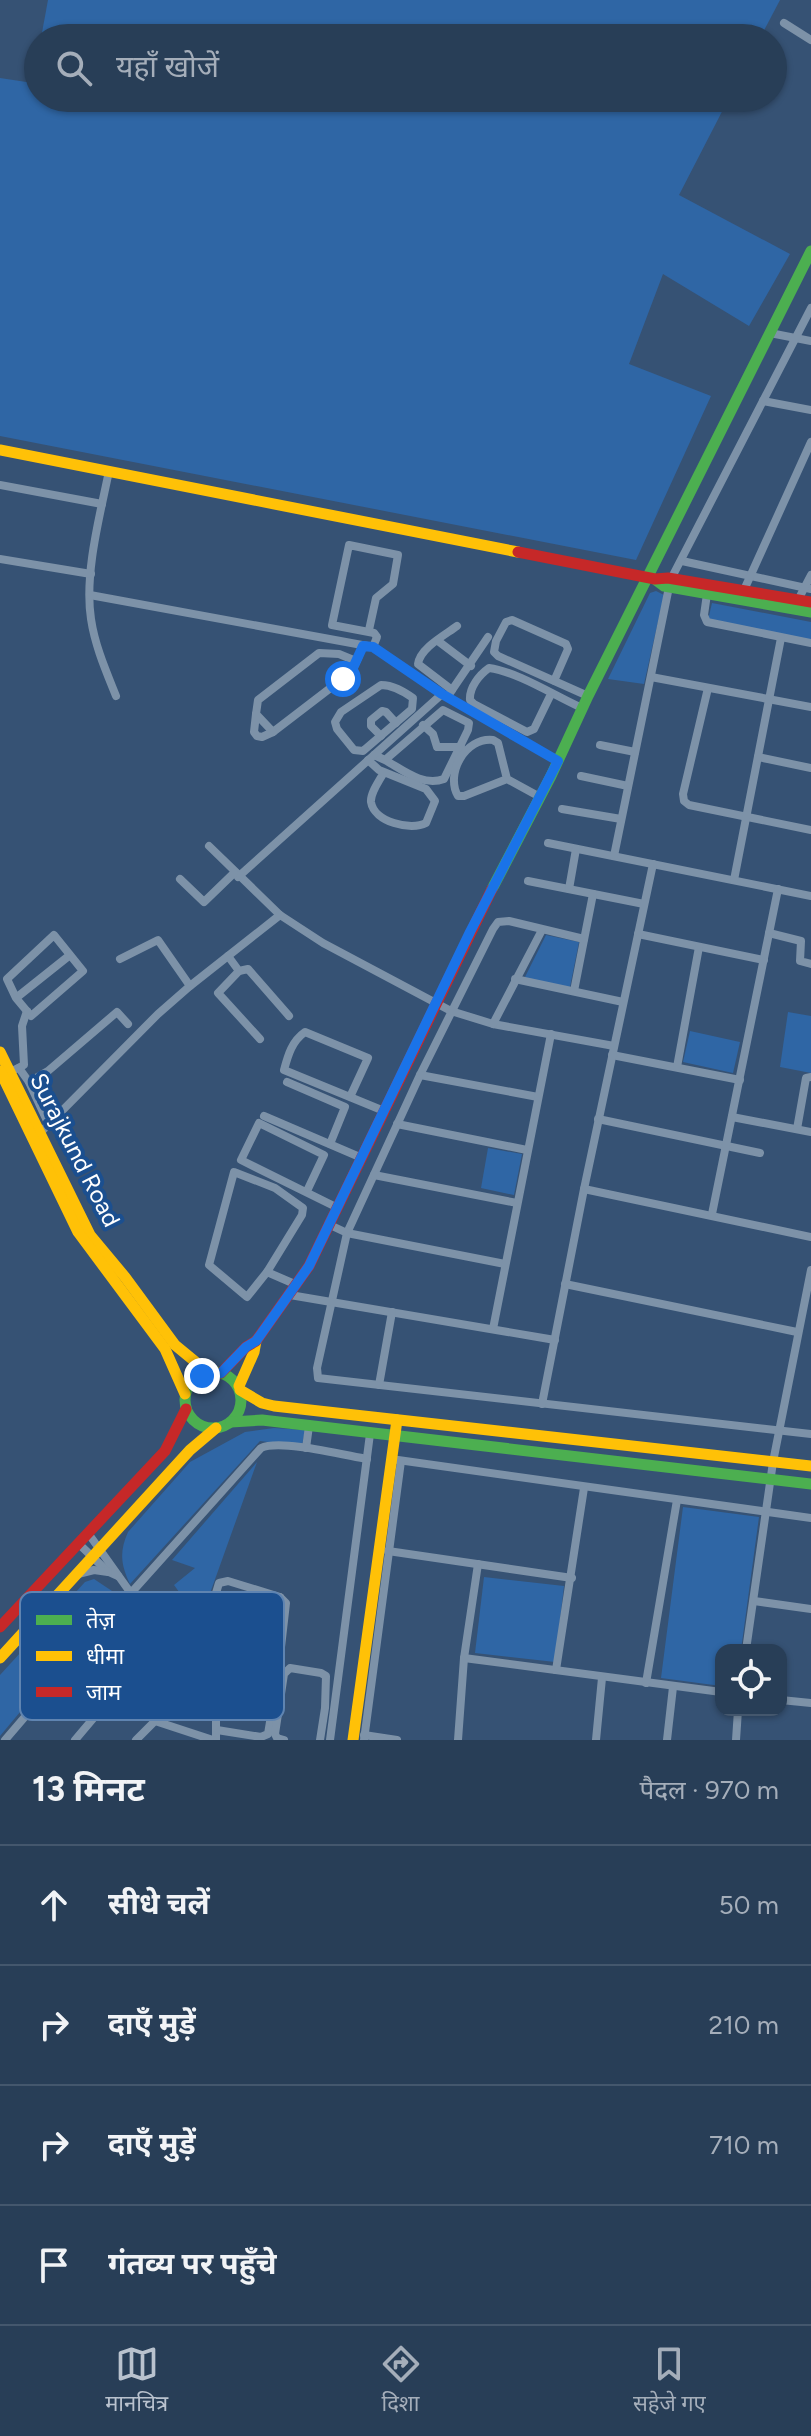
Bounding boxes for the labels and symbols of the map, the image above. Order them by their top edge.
route start [325,661,361,697]
street label: Surajkund Road [24,1068,127,1231]
route end [184,1358,220,1394]
legend [20,1592,284,1720]
text: तेज़ [86,1607,116,1634]
text: धीमा [86,1643,124,1670]
text: जाम [86,1679,122,1706]

